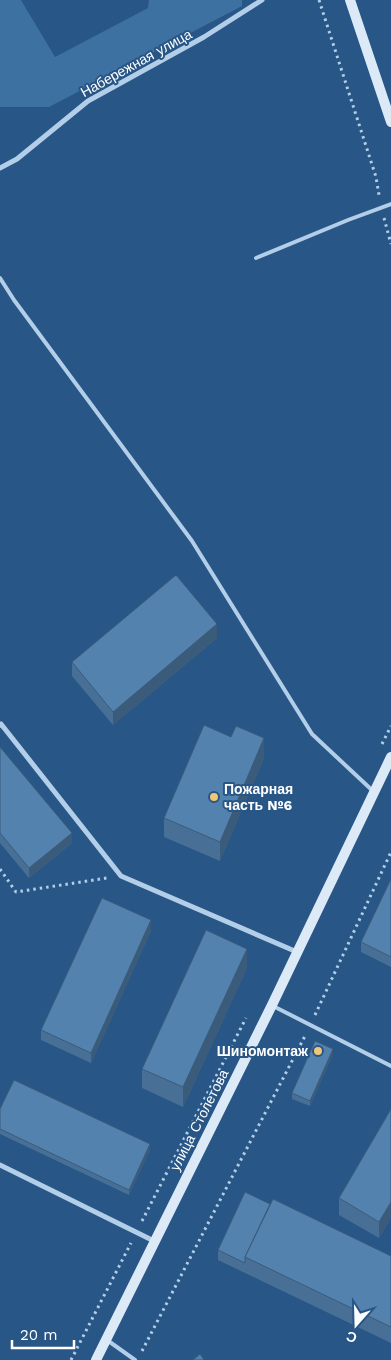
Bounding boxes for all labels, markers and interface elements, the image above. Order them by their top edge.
street label: Набережная улица [78,26,195,100]
place label: Пожарная часть №6 [224,781,293,813]
marker: Пожарная часть №6 [208,791,220,803]
place label: Шиномонтаж [217,1043,309,1059]
marker: Шиномонтаж [312,1045,324,1057]
street label: улица Столетова [167,1066,232,1173]
north arrow [331,1300,381,1350]
scale bar [12,1318,75,1350]
text: 20 m [20,1326,58,1344]
text: С [344,1328,359,1346]

